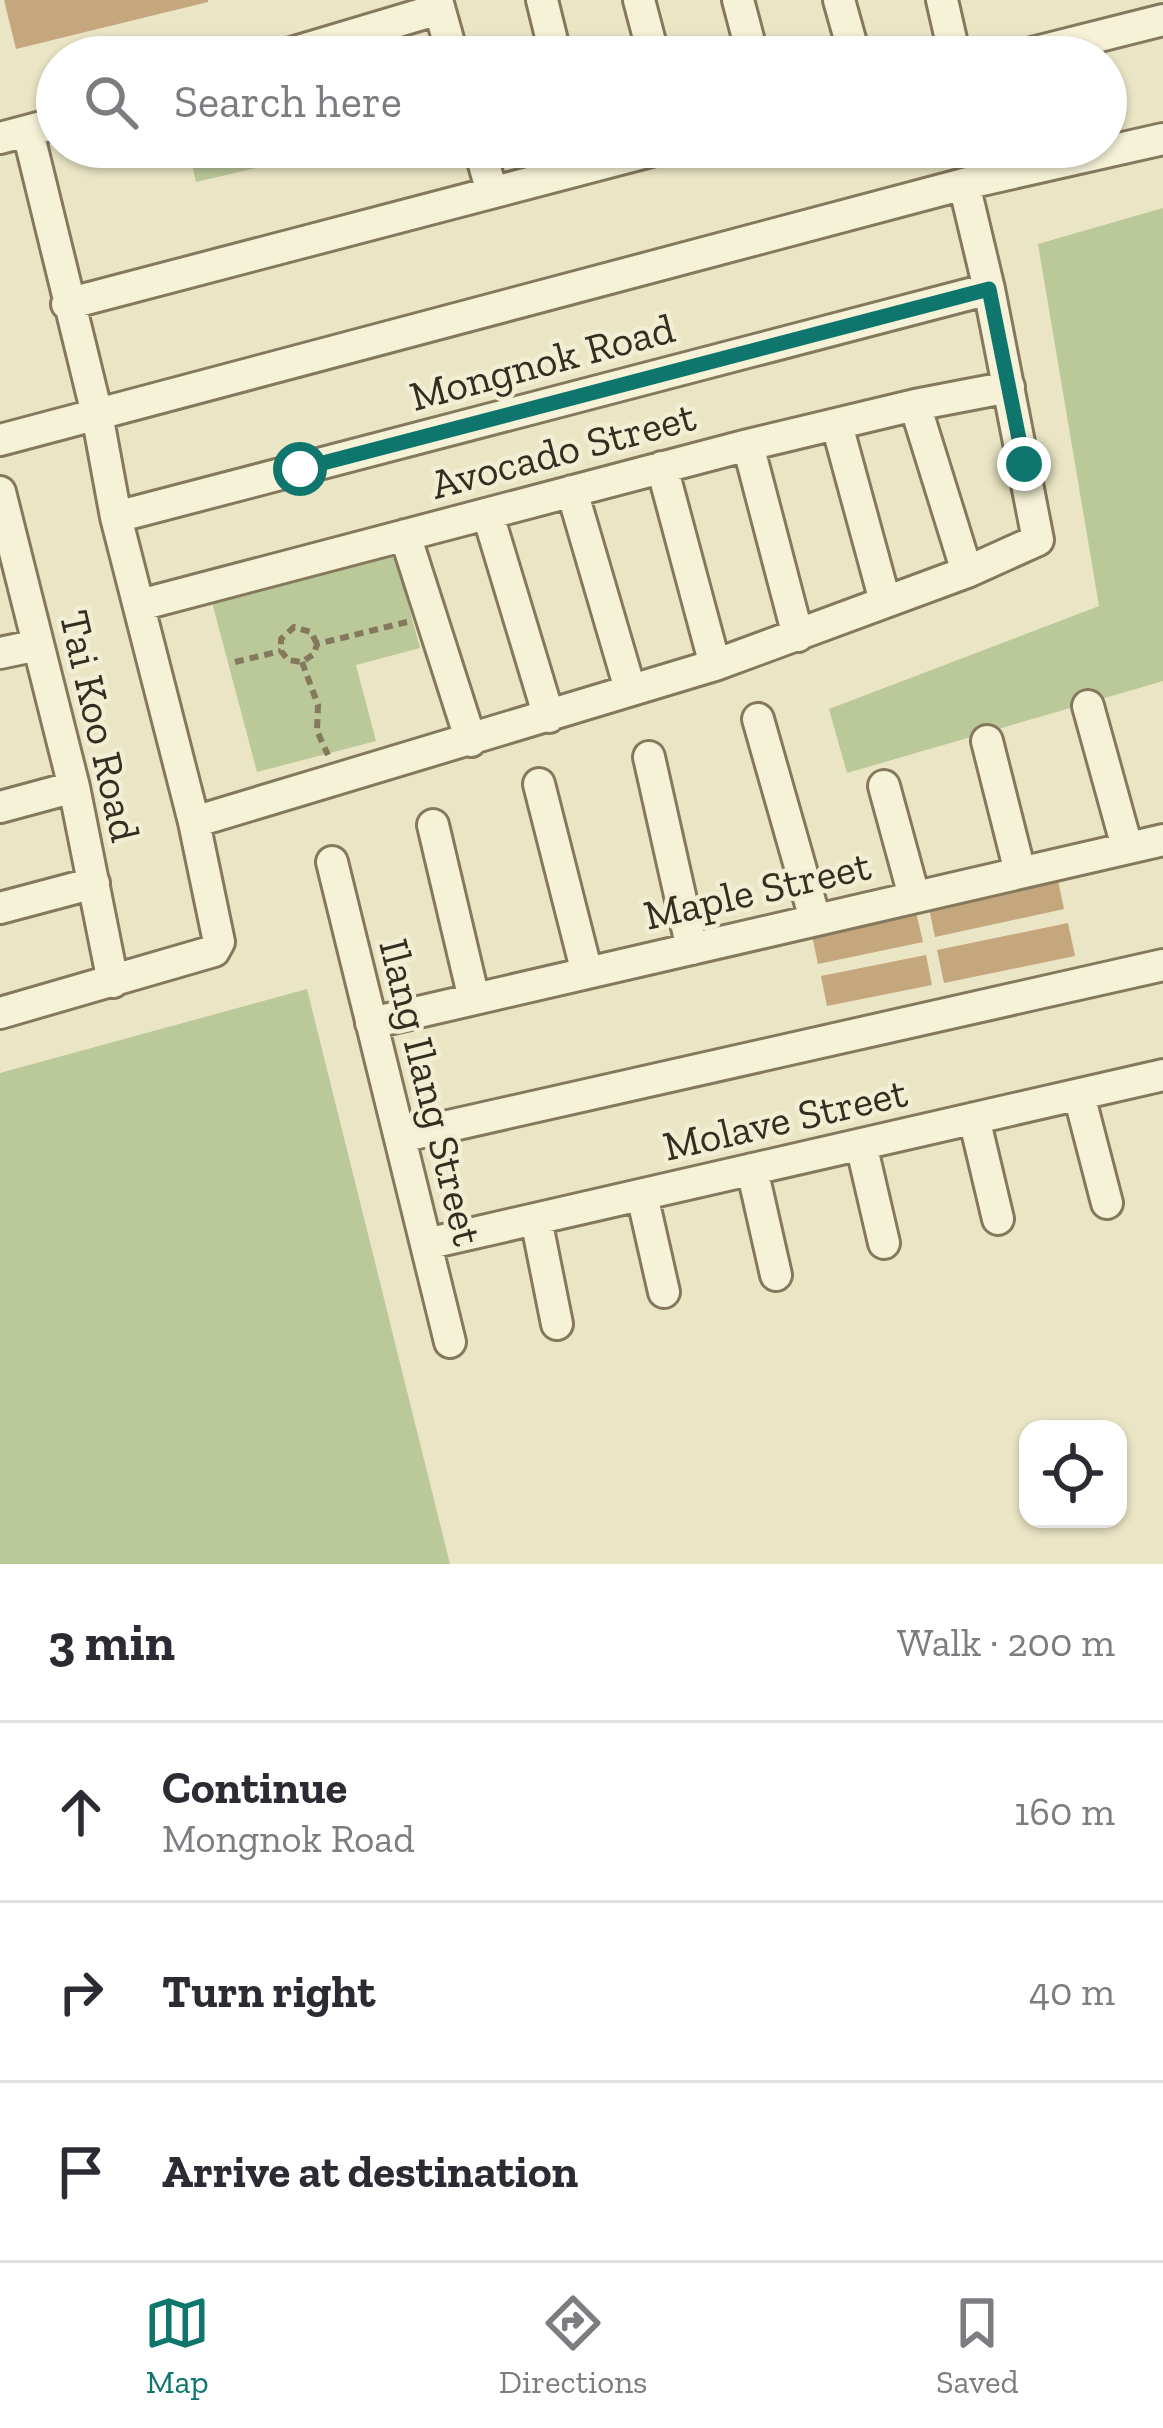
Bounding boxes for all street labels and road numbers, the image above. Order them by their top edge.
street label: Mongnok Road [404,302,680,422]
street label: Avocado Street [425,390,701,510]
street label: Tai Koo Road [49,606,151,846]
street label: Maple Street [639,839,876,941]
street label: Ilang Ilang Street [368,934,494,1251]
street label: Molave Street [658,1066,912,1172]

